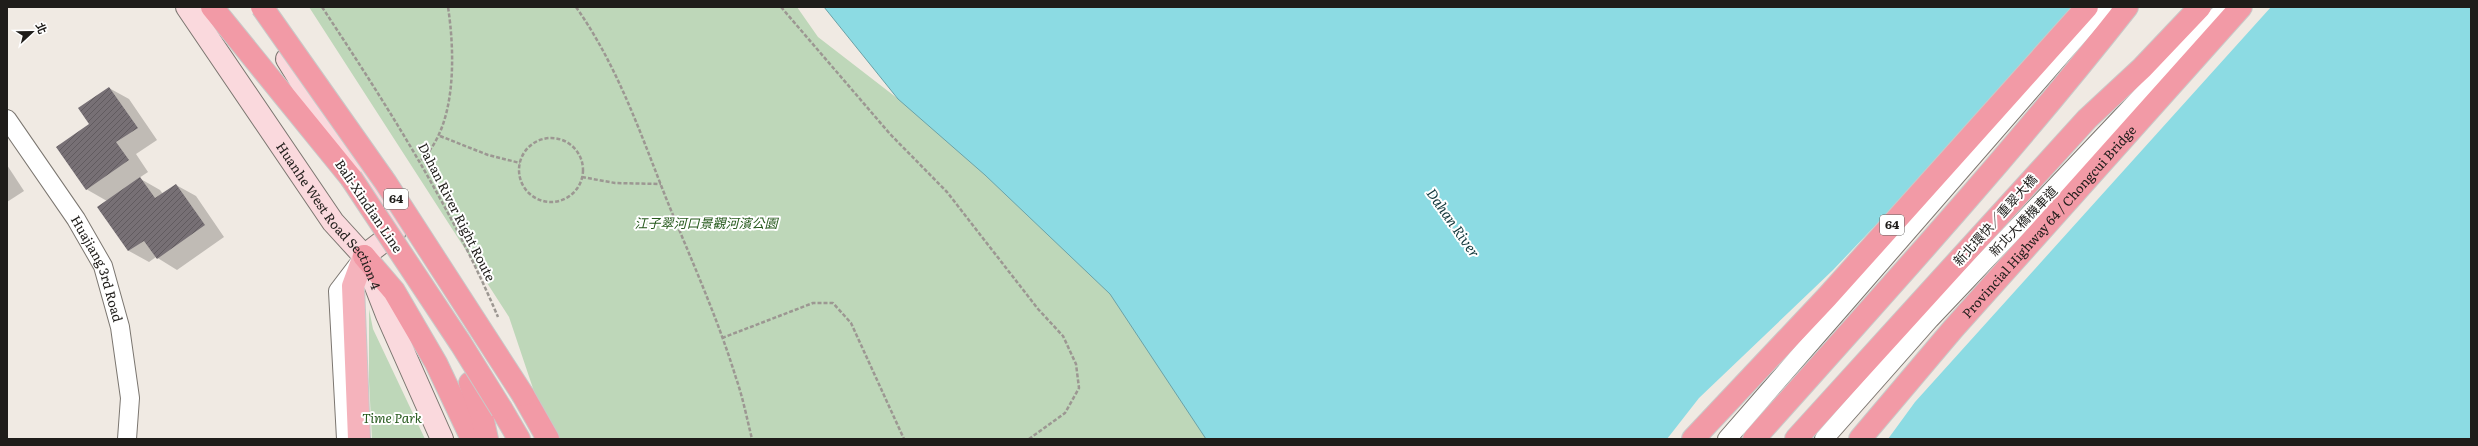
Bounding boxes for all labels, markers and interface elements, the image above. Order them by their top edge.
north arrow [12,12,52,52]
text: 北 [33,20,52,36]
street label: Provincial Highway 64 / Chongcui Bridge [1957,121,2140,322]
street label: Huanhe West Road Section 4 [272,138,386,292]
street label: Dahan River Right Route [414,139,501,285]
street label: Bali-Xindian Line [331,155,408,256]
street label: 新北環快／重翠大橋 [1948,170,2041,270]
street label: 新北大橋機車道 [1984,181,2061,260]
water label: Dahan River [1423,184,1485,261]
road number: 64 [384,189,408,209]
street label: Huajiang 3rd Road [67,212,128,324]
park label: 江子翠河口景觀河濱公園 [634,213,779,232]
road number: 64 [1880,215,1904,235]
park label: Time Park [362,408,423,427]

